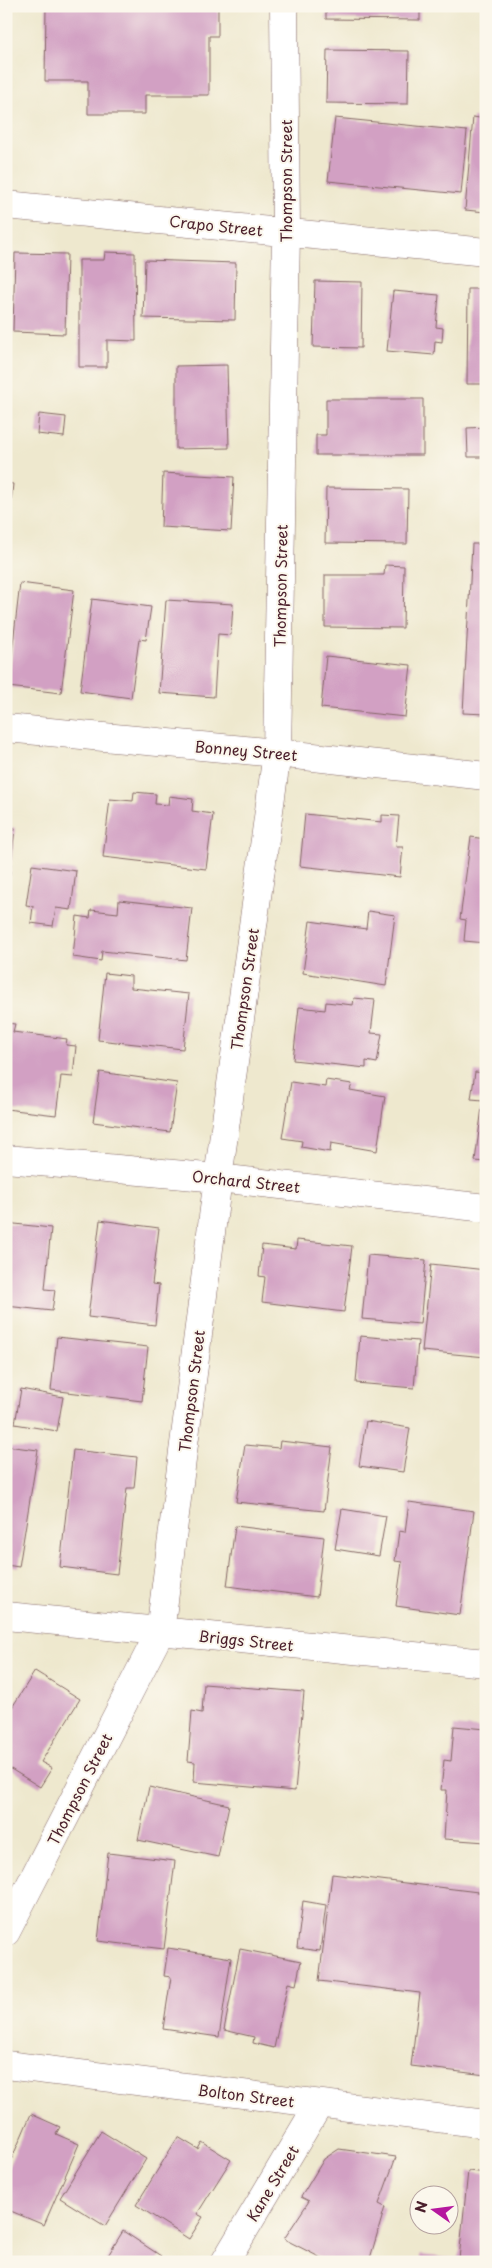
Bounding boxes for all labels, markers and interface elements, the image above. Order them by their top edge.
street label: Thompson Street [274,119,297,242]
street label: Crapo Street [168,209,264,241]
street label: Thompson Street [267,524,293,648]
street label: Bonney Street [194,734,298,766]
street label: Thompson Street [224,926,264,1051]
street label: Orchard Street [191,1164,301,1198]
street label: Thompson Street [172,1328,210,1453]
street label: Briggs Street [197,1624,295,1656]
street label: Thompson Street [41,1729,117,1849]
street label: Bolton Street [196,2078,296,2112]
street label: Kane Street [240,2140,304,2226]
north arrow [410,2186,460,2236]
text: N [409,2199,432,2215]

